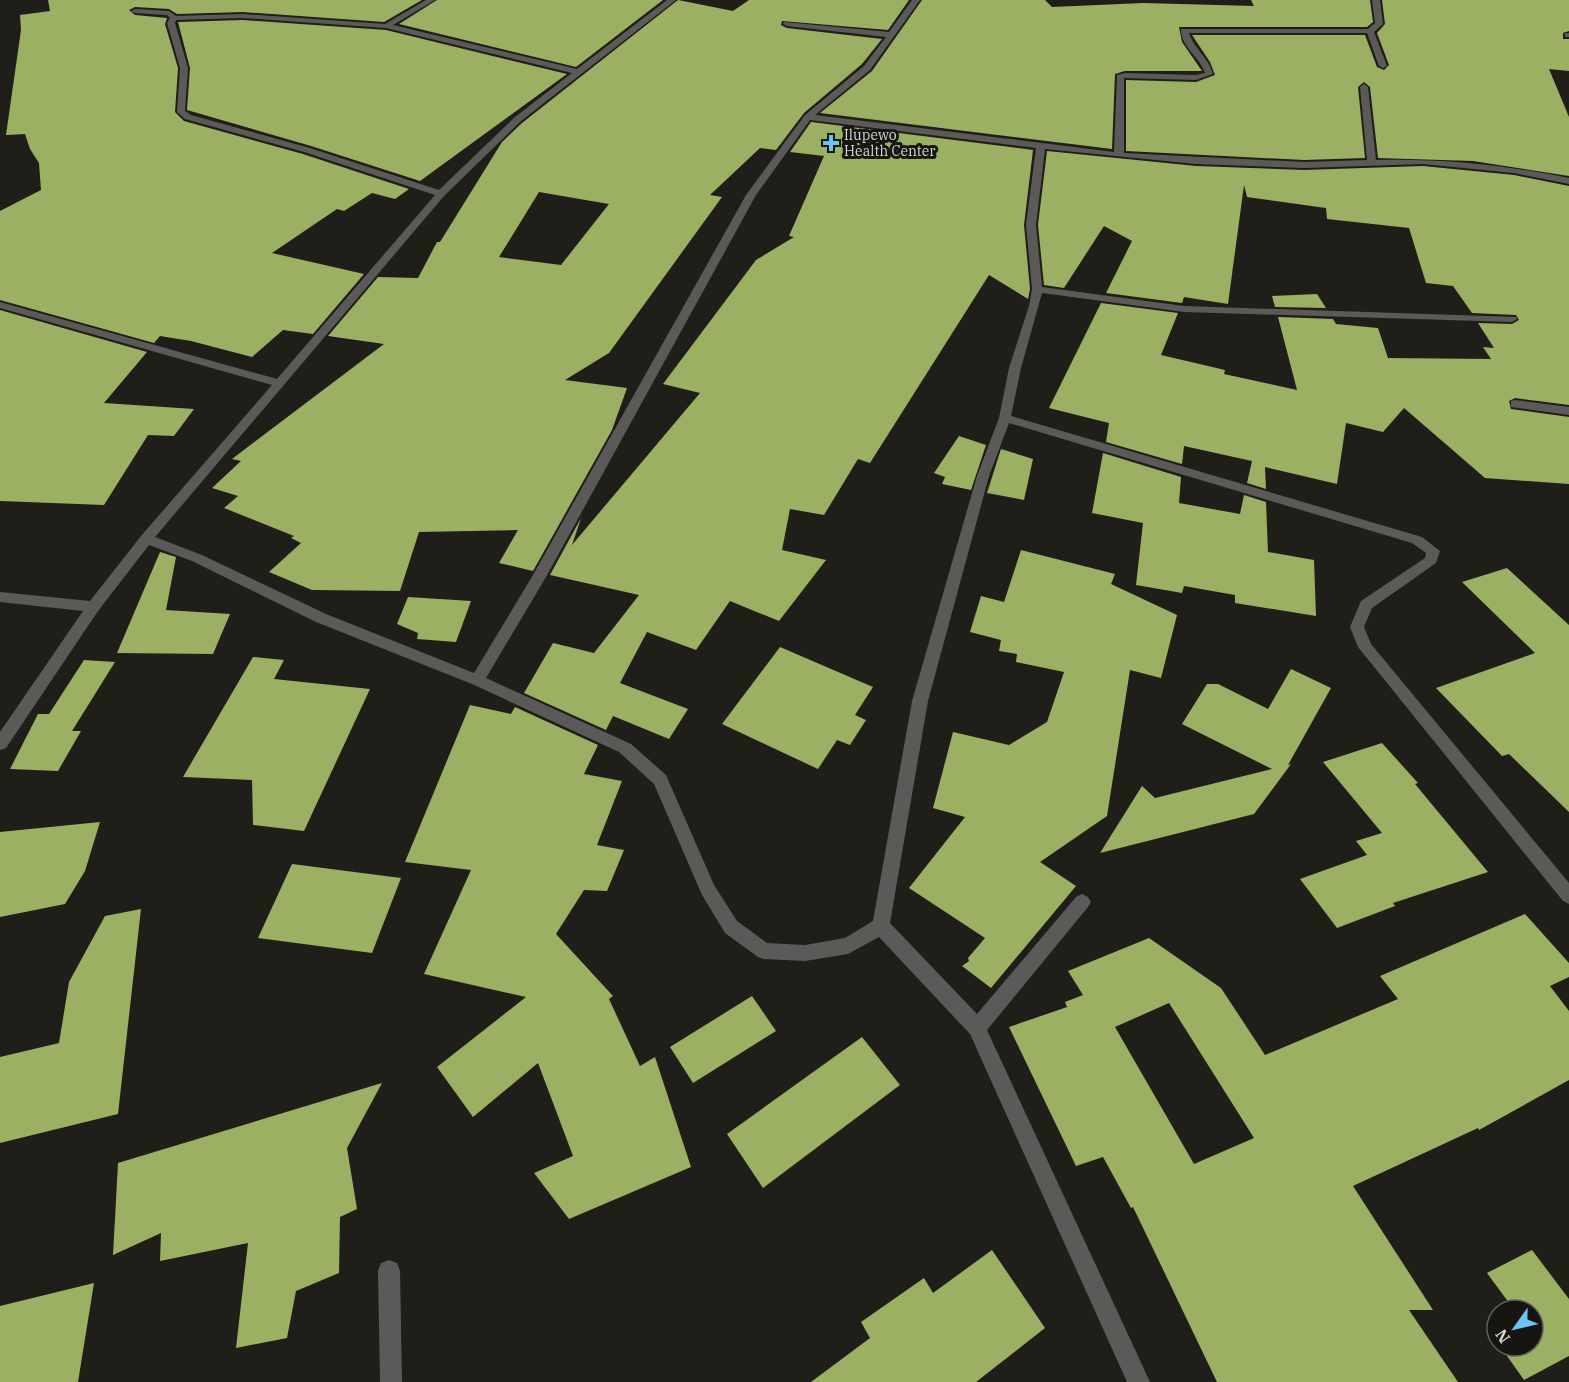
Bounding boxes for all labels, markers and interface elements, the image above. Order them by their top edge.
place label: Ilupewo Health Center [844,126,936,160]
marker: Ilupewo Health Center [822,134,840,152]
north arrow [1485,1298,1545,1358]
text: N [1491,1326,1514,1347]

